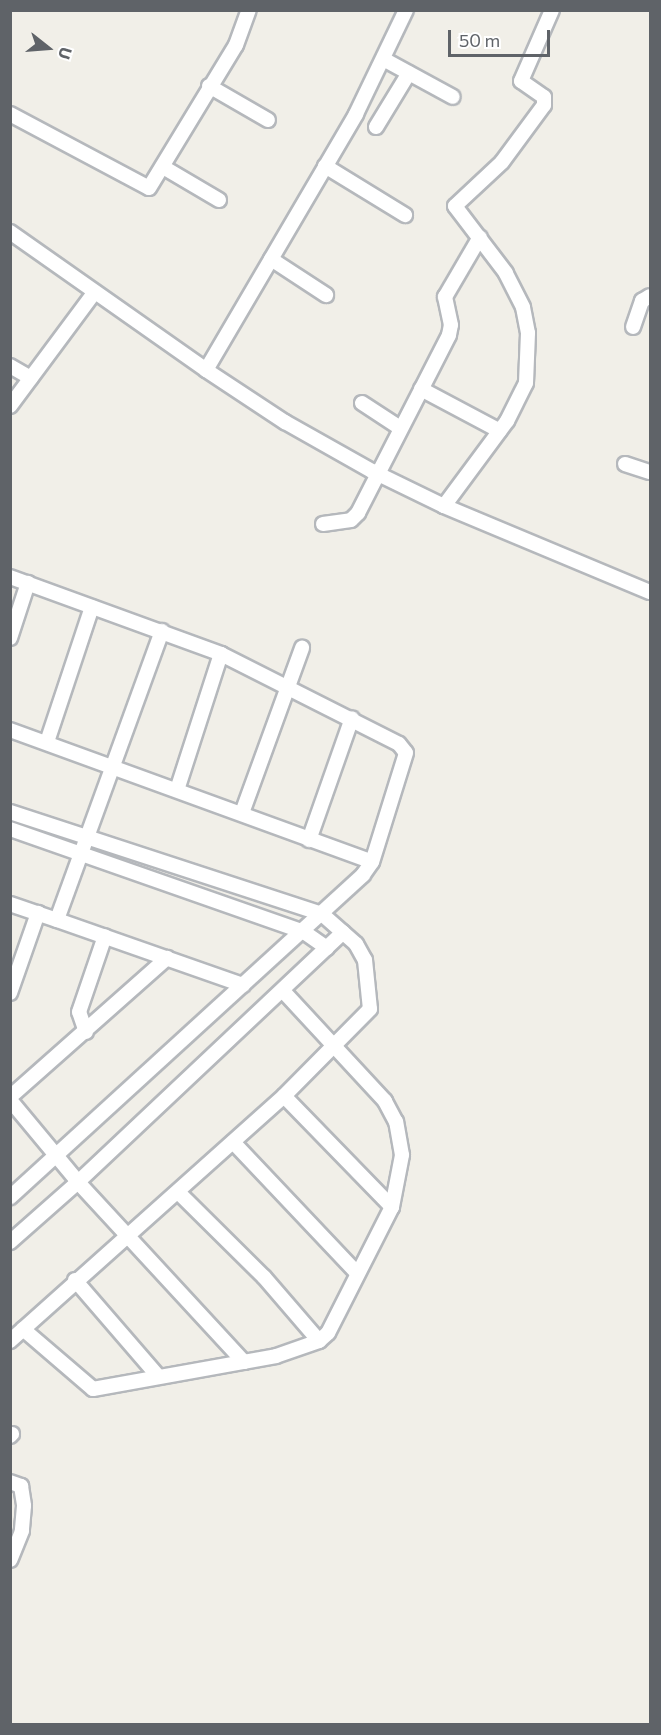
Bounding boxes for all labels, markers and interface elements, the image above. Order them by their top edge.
north arrow [18,18,78,78]
scale bar [451,18,553,56]
text: 50 m [459,29,500,51]
text: U [55,45,76,62]

